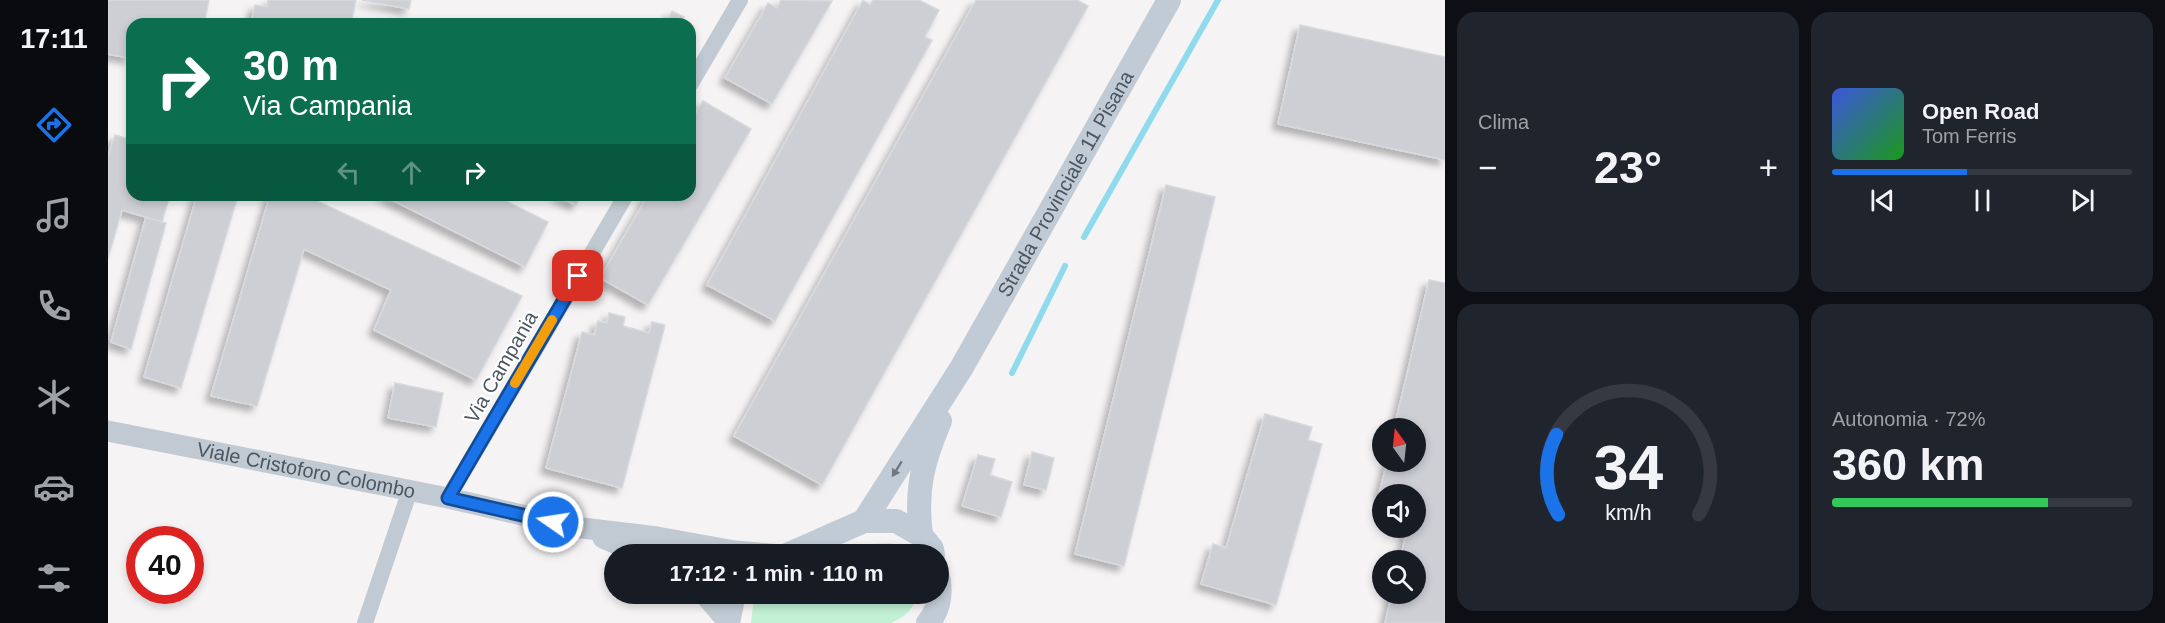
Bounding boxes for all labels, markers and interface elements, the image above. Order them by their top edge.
text: 17:11 [20,24,88,54]
icon: right [144,42,222,120]
text: 30 m [243,42,339,89]
street label: Strada Provinciale 11 Pisana [993,66,1138,300]
text: Via Campania [243,91,412,121]
text: Open Road [1922,99,2039,124]
icon: directions [33,104,75,146]
text: Clima [1478,111,1529,133]
text: Tom Ferris [1922,125,2016,147]
text: 23° [1594,142,1662,193]
text: − [1478,149,1497,186]
text: + [1759,149,1778,186]
icon: left [332,156,365,189]
icon: ahead [395,156,428,189]
icon: right [458,156,491,189]
icon: previous [1866,184,1899,217]
icon: pause [1966,184,1999,217]
icon: next [2066,184,2099,217]
icon: music [33,194,75,236]
pin [552,250,603,301]
icon: arrive [561,259,594,292]
icon: phone [33,285,75,327]
street label: Via Campania [460,307,542,427]
icon: climate [33,376,75,418]
text: Autonomia · 72% [1832,408,1985,430]
north arrow [1372,418,1426,472]
map controls [1372,418,1426,604]
text: 34 [1593,433,1663,502]
street label: Viale Cristoforo Colombo [195,438,417,502]
text: 360 km [1832,439,1985,490]
one-way arrow [892,461,903,477]
icon: car [33,466,75,508]
button: sound [1372,484,1426,538]
position arrow [521,490,585,554]
text: km/h [1605,501,1651,525]
speed limit sign: 40 [126,526,204,604]
button: search [1372,550,1426,604]
icon: filters [33,557,75,599]
text: 17:12 · 1 min · 110 m [670,561,884,586]

